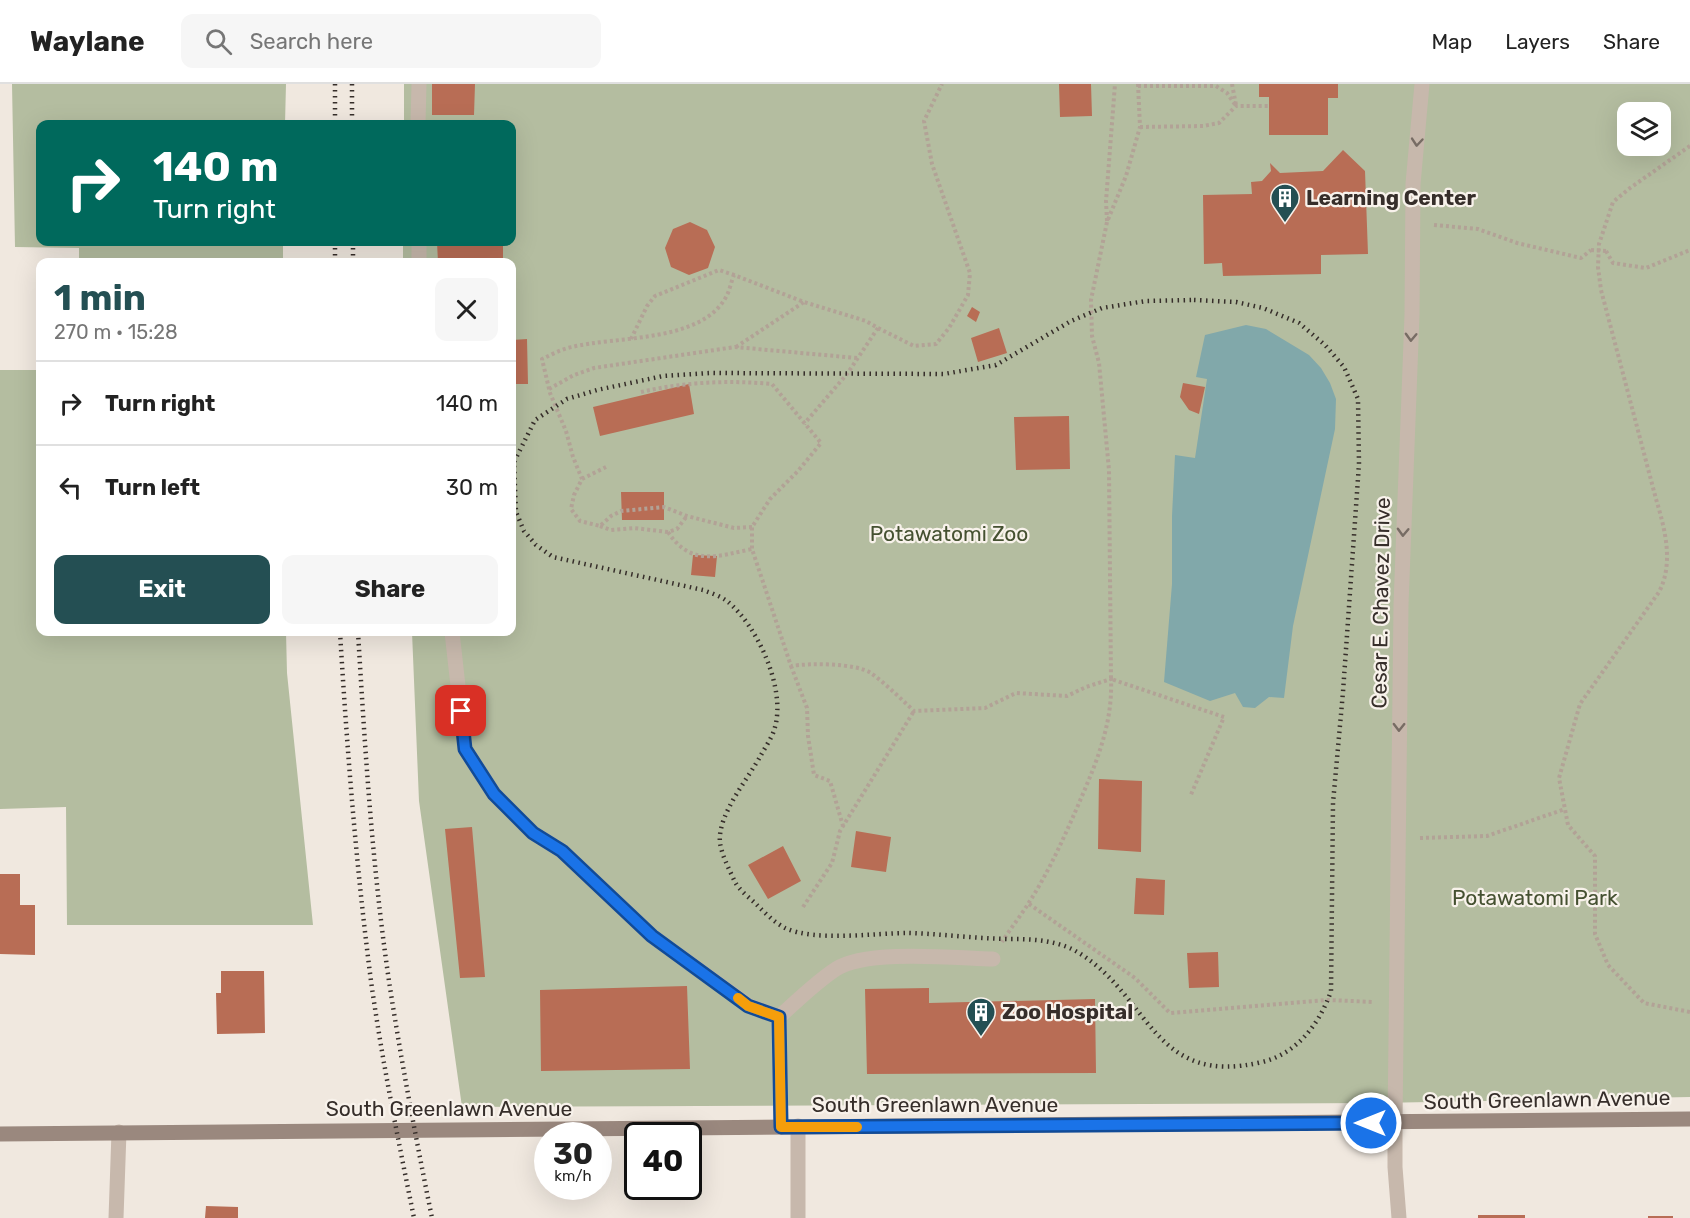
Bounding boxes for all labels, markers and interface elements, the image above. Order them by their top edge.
search box [181,14,601,68]
text: Waylane [30,25,145,58]
icon: search [202,25,235,58]
text: Search here [250,28,373,55]
text: Map [1431,29,1472,54]
text: Layers [1505,29,1570,54]
text: Share [1603,29,1660,54]
map controls [1617,102,1671,156]
button: layers [1617,102,1671,156]
one-way arrow [1411,138,1424,147]
text: 140 m [153,142,279,192]
icon: right [54,144,132,222]
building icon: Learning Center [1269,182,1301,224]
place label: Learning Center [1306,185,1477,210]
text: Turn right [153,193,276,225]
text: 1 min [54,276,146,319]
button: close [435,278,498,341]
text: 270 m · 15:28 [54,320,178,344]
one-way arrow [1405,333,1418,342]
icon: right [54,387,87,420]
text: Turn right [105,390,215,417]
text: 140 m [436,390,498,417]
icon: left [54,471,87,504]
text: Turn left [105,474,200,501]
text: 30 m [446,474,498,501]
street label: Cesar E. Chavez Drive [1366,497,1395,709]
park label: Potawatomi Zoo [870,521,1028,546]
one-way arrow [1397,527,1410,536]
button: Exit [54,555,270,624]
button: Share [282,555,498,624]
pin [435,685,486,736]
icon: arrive [444,694,477,727]
one-way arrow [1393,722,1405,731]
park label: Potawatomi Park [1452,885,1618,910]
building icon: Zoo Hospital [965,996,997,1038]
place label: Zoo Hospital [1002,999,1133,1024]
street label: South Greenlawn Avenue [1423,1085,1670,1114]
position arrow [1339,1091,1403,1155]
street label: South Greenlawn Avenue [812,1092,1058,1117]
street label: South Greenlawn Avenue [326,1096,572,1121]
speed limit sign: 40 [624,1122,702,1200]
text: 30 [553,1136,593,1172]
text: km/h [554,1167,592,1185]

